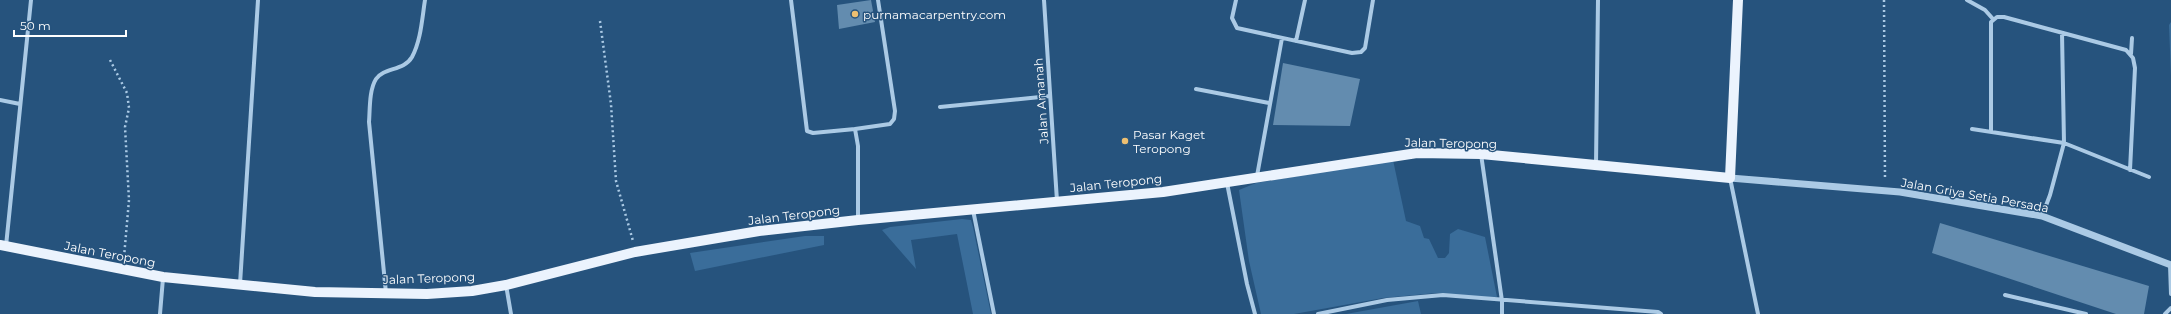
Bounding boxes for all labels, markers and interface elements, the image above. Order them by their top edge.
place label: purnamacarpentry.com [863,7,1006,22]
marker: purnamacarpentry.com [850,9,860,19]
scale bar [14,12,126,38]
text: 50 m [20,18,51,33]
street label: Jalan Amanah [1031,57,1052,146]
place label: Pasar Kaget Teropong [1133,127,1205,156]
street label: Jalan Teropong [1404,135,1497,151]
marker: Pasar Kaget Teropong [1120,136,1130,146]
street label: Jalan Teropong [1068,171,1163,195]
street label: Jalan Griya Setia Persada [1899,174,2050,215]
street label: Jalan Teropong [746,202,841,228]
street label: Jalan Teropong [62,238,157,270]
street label: Jalan Teropong [382,269,475,287]

